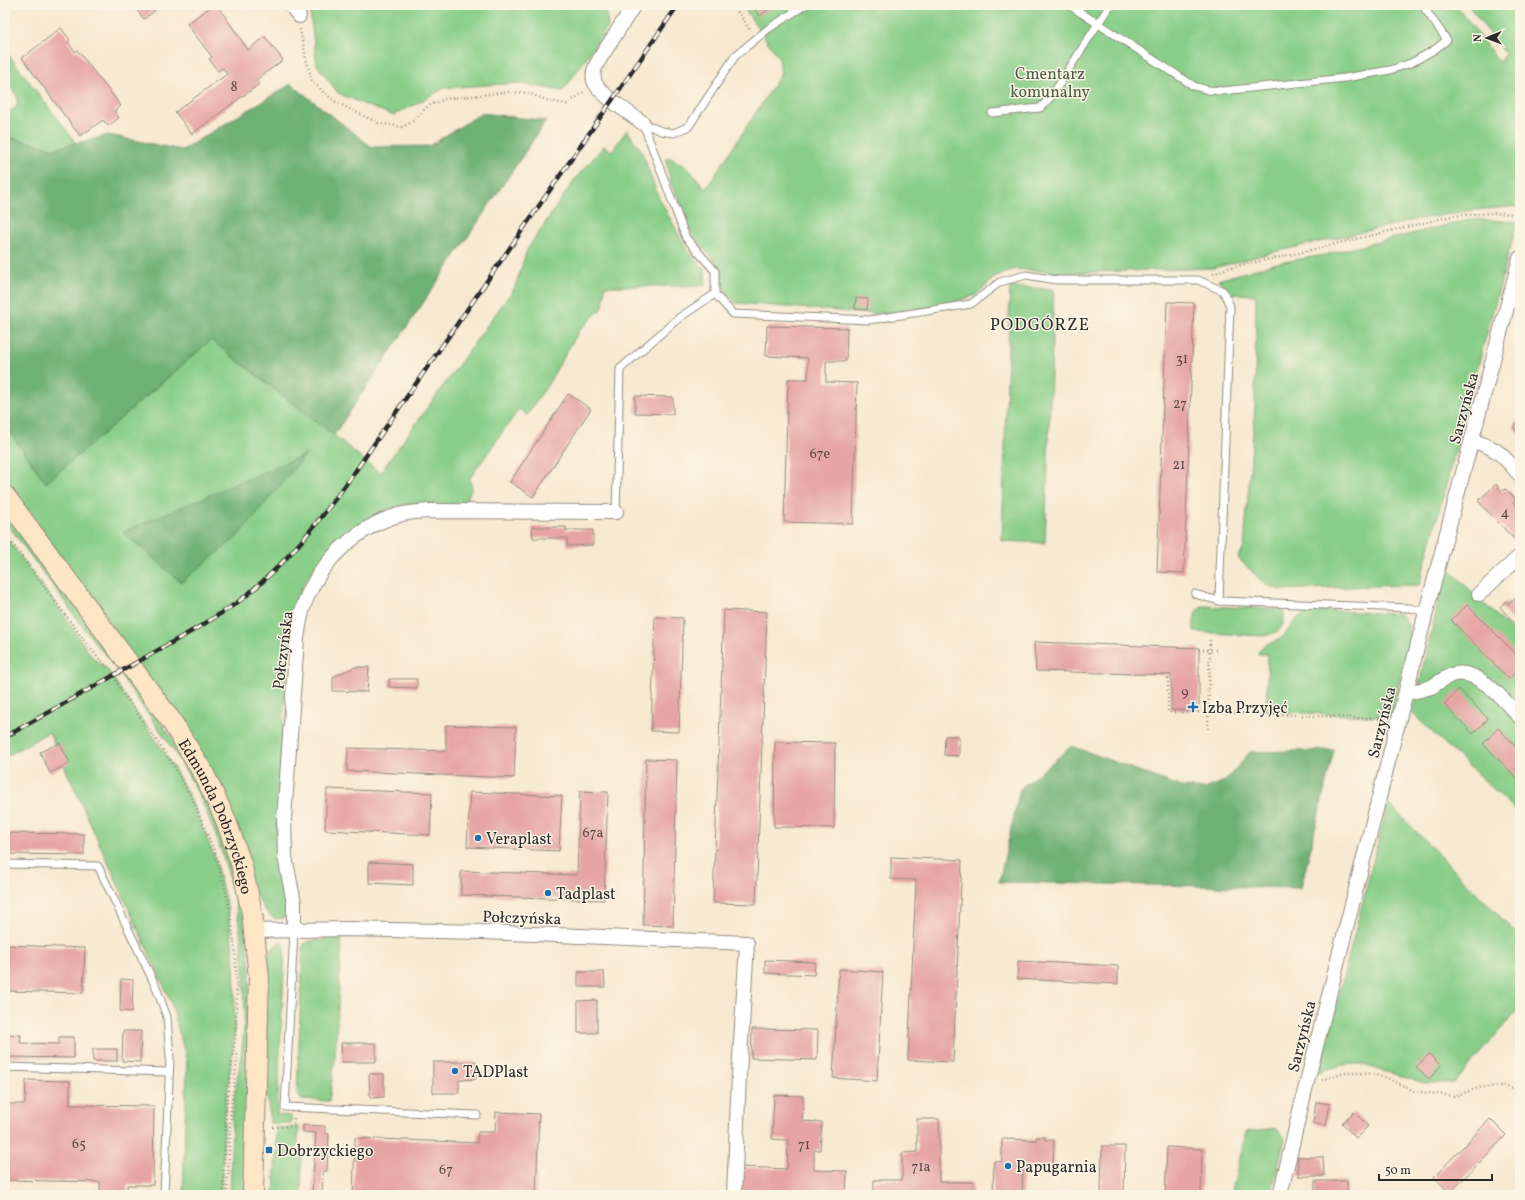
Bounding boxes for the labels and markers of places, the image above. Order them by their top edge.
place label: Izba Przyjęć [1202,698,1288,720]
marker: Izba Przyjęć [1187,701,1199,713]
place label: Veraplast [486,829,552,851]
marker: Veraplast [473,833,483,843]
place label: Tadplast [556,884,616,906]
marker: Tadplast [543,888,553,898]
place label: TADPlast [463,1062,529,1084]
marker: TADPlast [450,1066,460,1076]
place label: Dobrzyckiego [277,1141,374,1163]
marker: Dobrzyckiego [264,1145,274,1155]
place label: Papugarnia [1016,1157,1097,1179]
marker: Papugarnia [1003,1161,1013,1171]

